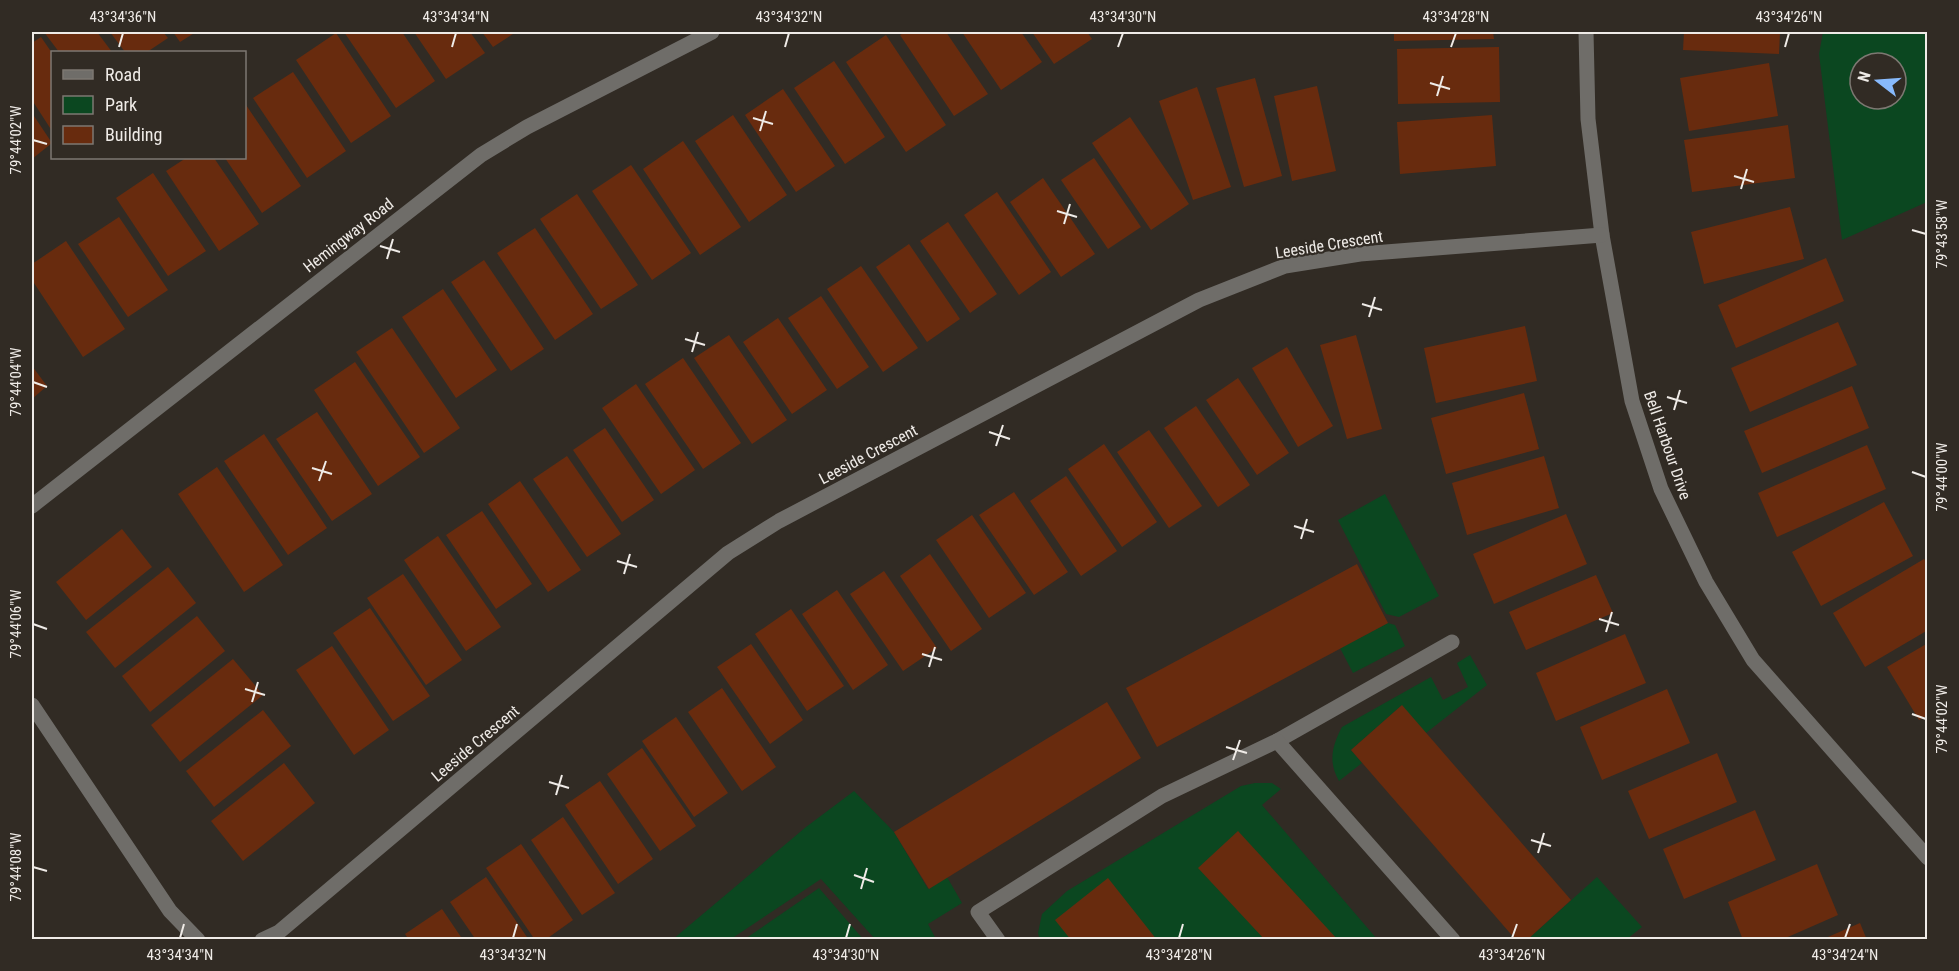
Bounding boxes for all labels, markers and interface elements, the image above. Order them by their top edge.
text: 43°34'36"N [90,8,156,26]
text: 43°34'34"N [423,8,489,26]
text: 43°34'32"N [756,8,822,26]
text: 43°34'30"N [1090,8,1156,26]
text: 43°34'28"N [1423,8,1489,26]
text: 43°34'26"N [1756,8,1822,26]
legend [51,51,246,159]
north arrow [1848,51,1908,111]
text: Road [105,64,141,85]
text: N [1854,69,1875,84]
text: Park [105,94,137,115]
text: 79°44'02"W [7,105,25,174]
text: Building [105,124,162,145]
street label: Hemingway Road [299,194,397,276]
text: 79°43'58"W [1933,199,1951,268]
street label: Leeside Crescent [1274,227,1384,262]
text: 79°44'04"W [7,347,25,416]
street label: Bell Harbour Drive [1640,388,1695,502]
street label: Leeside Crescent [816,420,921,488]
text: 79°44'00"W [1933,442,1951,511]
text: 79°44'06"W [7,589,25,658]
text: 79°44'02"W [1933,684,1951,753]
street label: Leeside Crescent [428,701,523,786]
text: 79°44'08"W [7,832,25,901]
text: 43°34'34"N [147,946,213,964]
text: 43°34'32"N [480,946,546,964]
text: 43°34'30"N [813,946,879,964]
text: 43°34'28"N [1146,946,1212,964]
text: 43°34'26"N [1479,946,1545,964]
text: 43°34'24"N [1812,946,1878,964]

